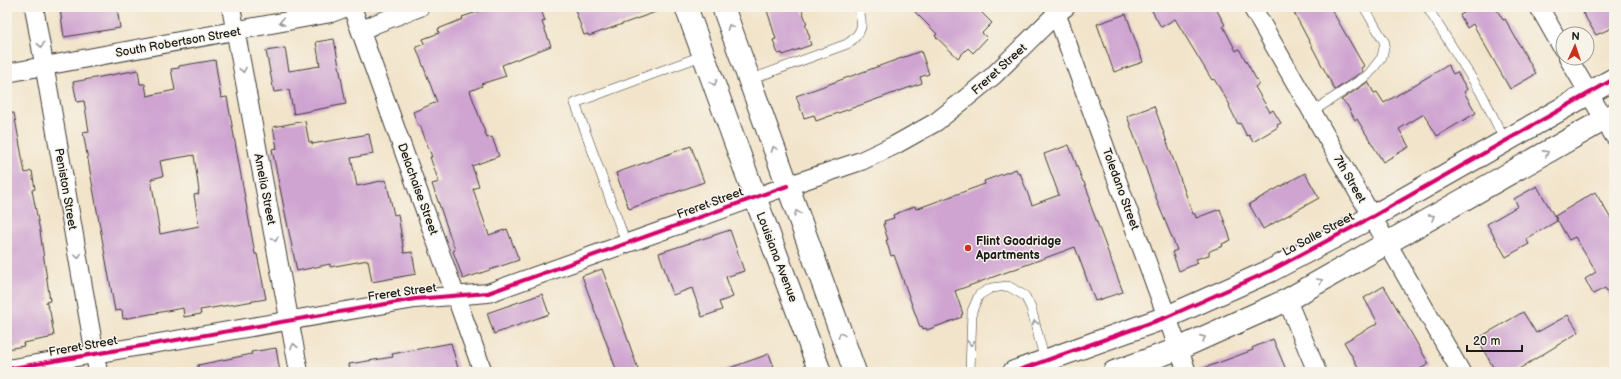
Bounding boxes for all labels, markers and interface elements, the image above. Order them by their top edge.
one-way arrow [279,18,285,26]
one-way arrow [726,23,734,30]
street label: South Robertson Street [114,24,242,61]
north arrow [1555,26,1595,66]
text: N [1571,30,1580,43]
street label: Freret Street [969,40,1030,98]
one-way arrow [36,42,45,48]
one-way arrow [238,67,246,73]
one-way arrow [709,80,717,87]
street label: Delachaise Street [394,141,441,237]
one-way arrow [770,145,778,152]
street label: Toledano Street [1099,146,1142,232]
street label: Peniston Street [51,147,80,231]
one-way arrow [1542,150,1549,157]
street label: Amelia Street [250,152,279,226]
street label: 7th Street [1330,153,1369,206]
street label: Freret Street [675,184,746,222]
street label: La Salle Street [1280,209,1357,260]
street label: Louisiana Avenue [752,210,801,304]
one-way arrow [793,210,802,217]
one-way arrow [1428,214,1436,221]
place label: Flint Goodridge Apartments [975,234,1061,263]
one-way arrow [270,236,278,242]
marker: Flint Goodridge Apartments [963,243,973,253]
one-way arrow [73,253,81,259]
one-way arrow [1316,279,1323,286]
street label: Freret Street [367,280,438,305]
one-way arrow [1032,320,1040,327]
scale bar [1467,327,1522,353]
one-way arrow [838,332,846,339]
street label: Freret Street [48,333,119,360]
text: 20 m [1473,334,1500,349]
one-way arrow [1198,335,1206,343]
one-way arrow [967,340,975,346]
one-way arrow [291,343,299,349]

